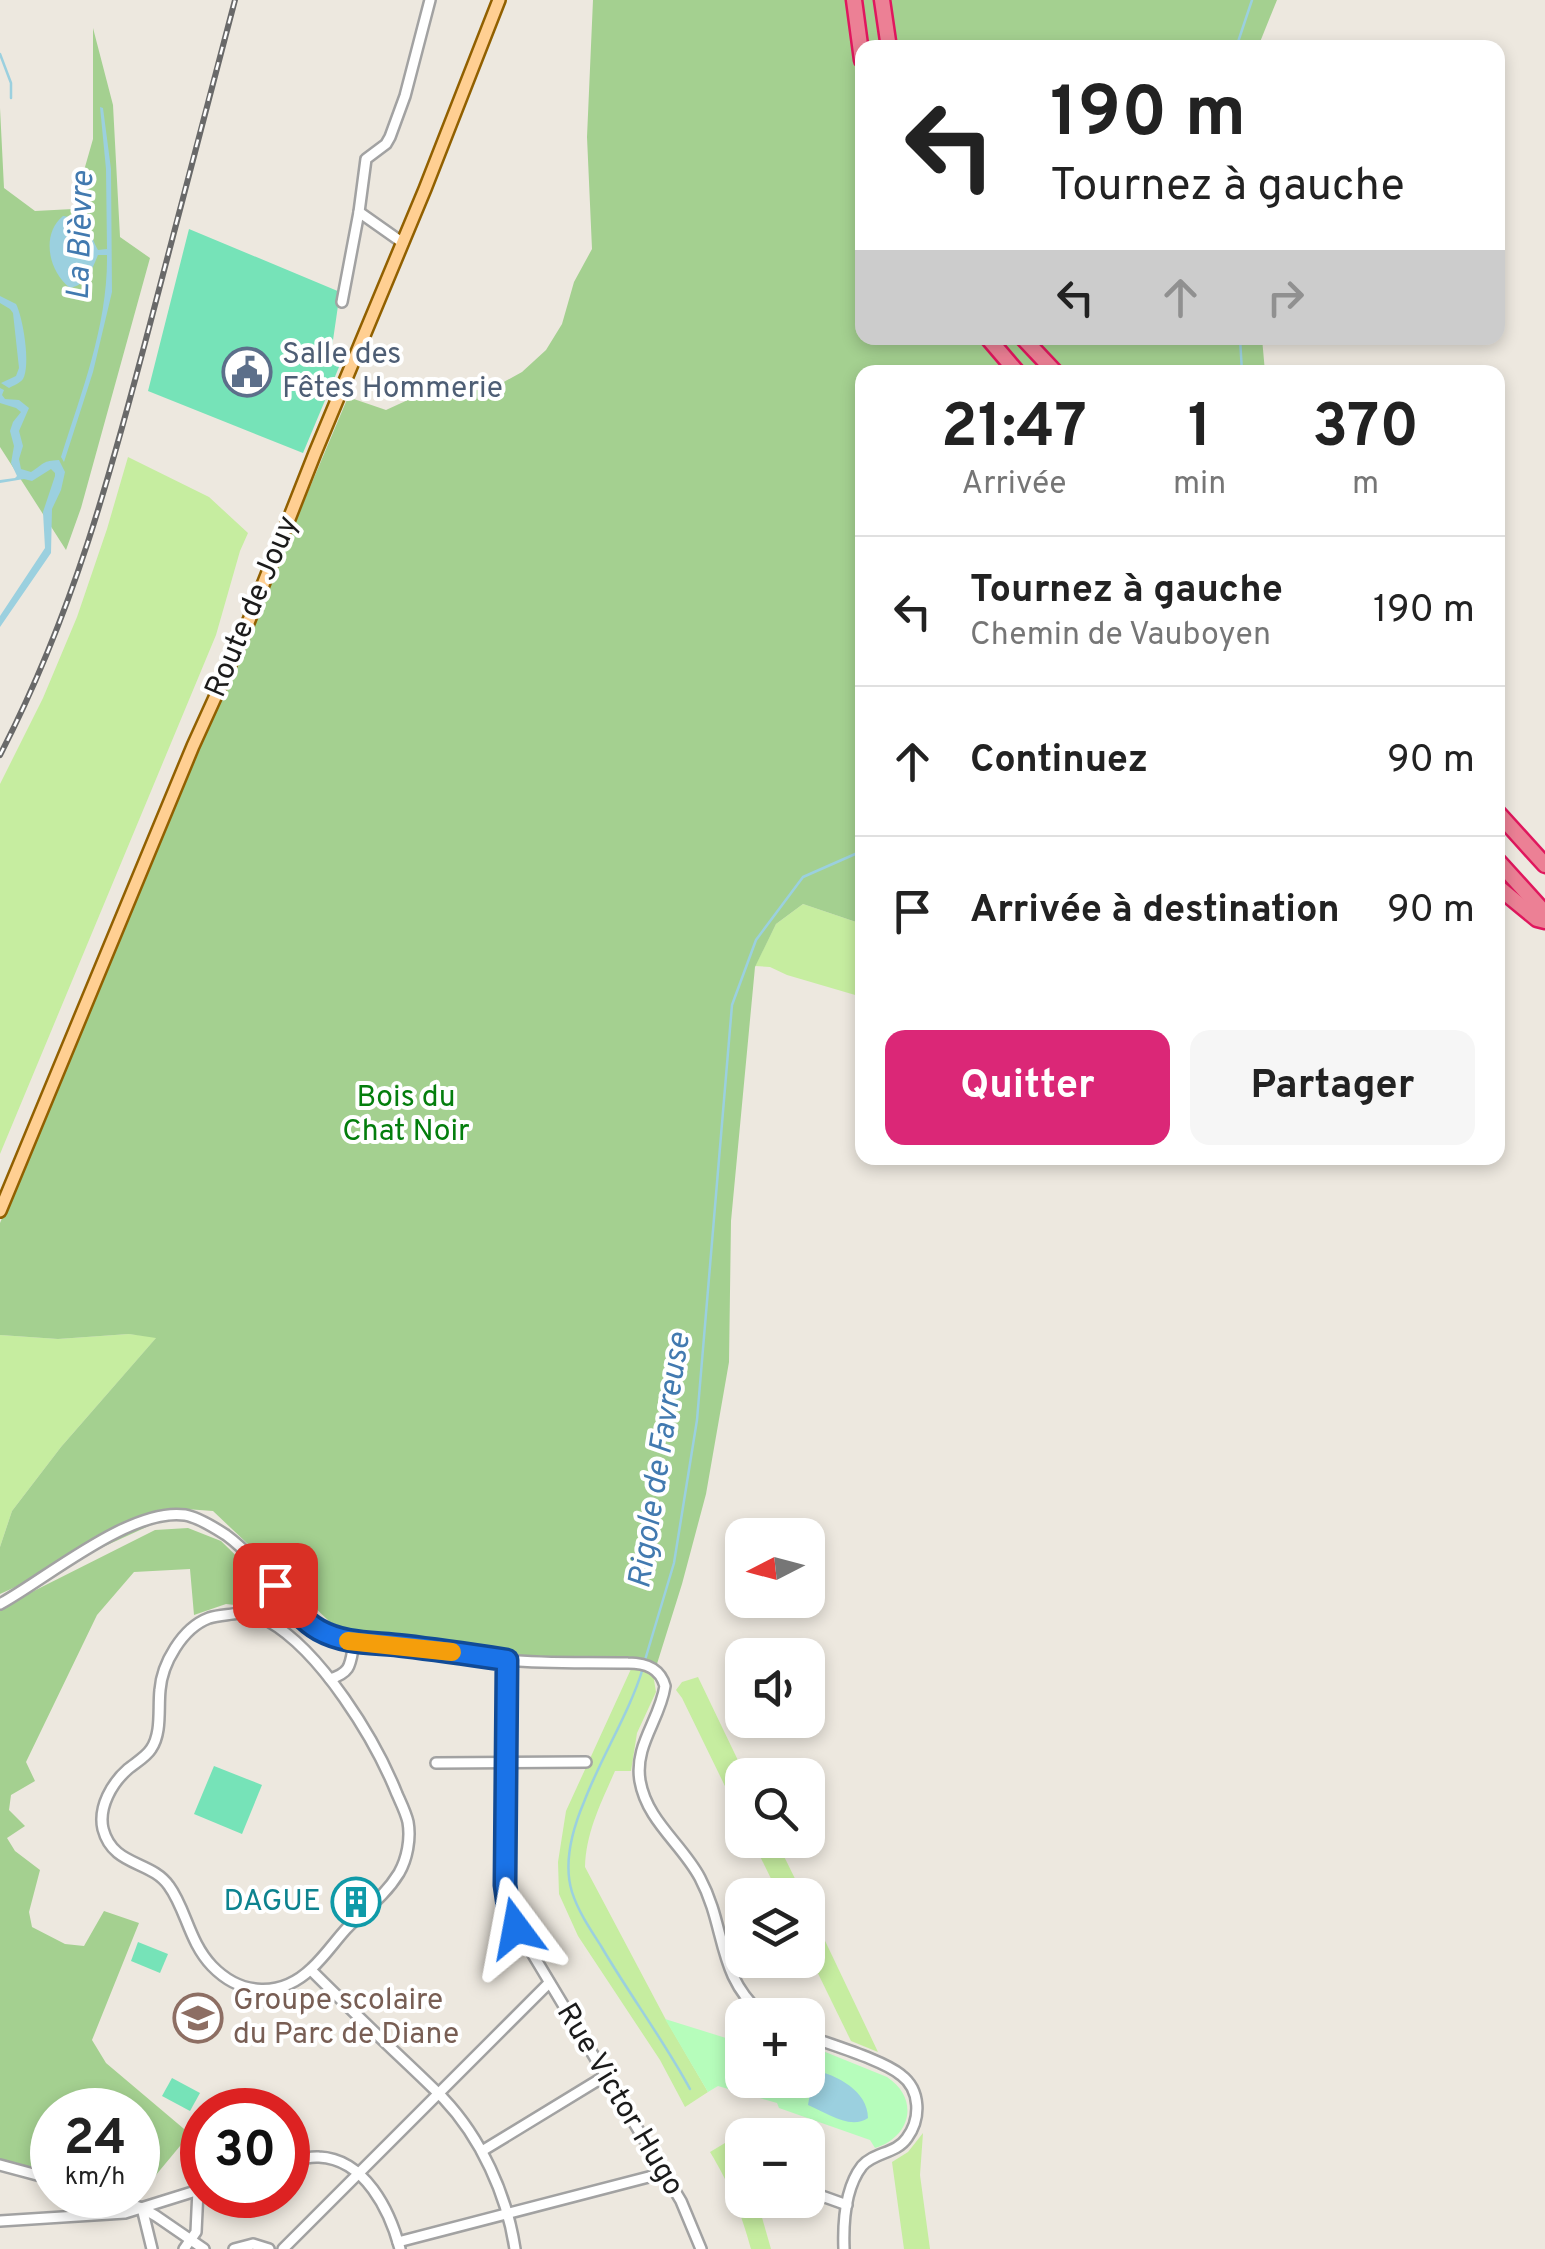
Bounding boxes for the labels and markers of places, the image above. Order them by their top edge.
place label: Salle des Fêtes Hommerie [282,337,503,408]
public building icon: Salle des Fêtes Hommerie [221,346,273,398]
pin [233,1543,318,1628]
building icon: DAGUE [330,1876,382,1928]
place label: DAGUE [224,1884,321,1921]
place label: Groupe scolaire du Parc de Diane [233,1983,459,2054]
school or university icon: Groupe scolaire du Parc de Diane [172,1992,224,2044]

